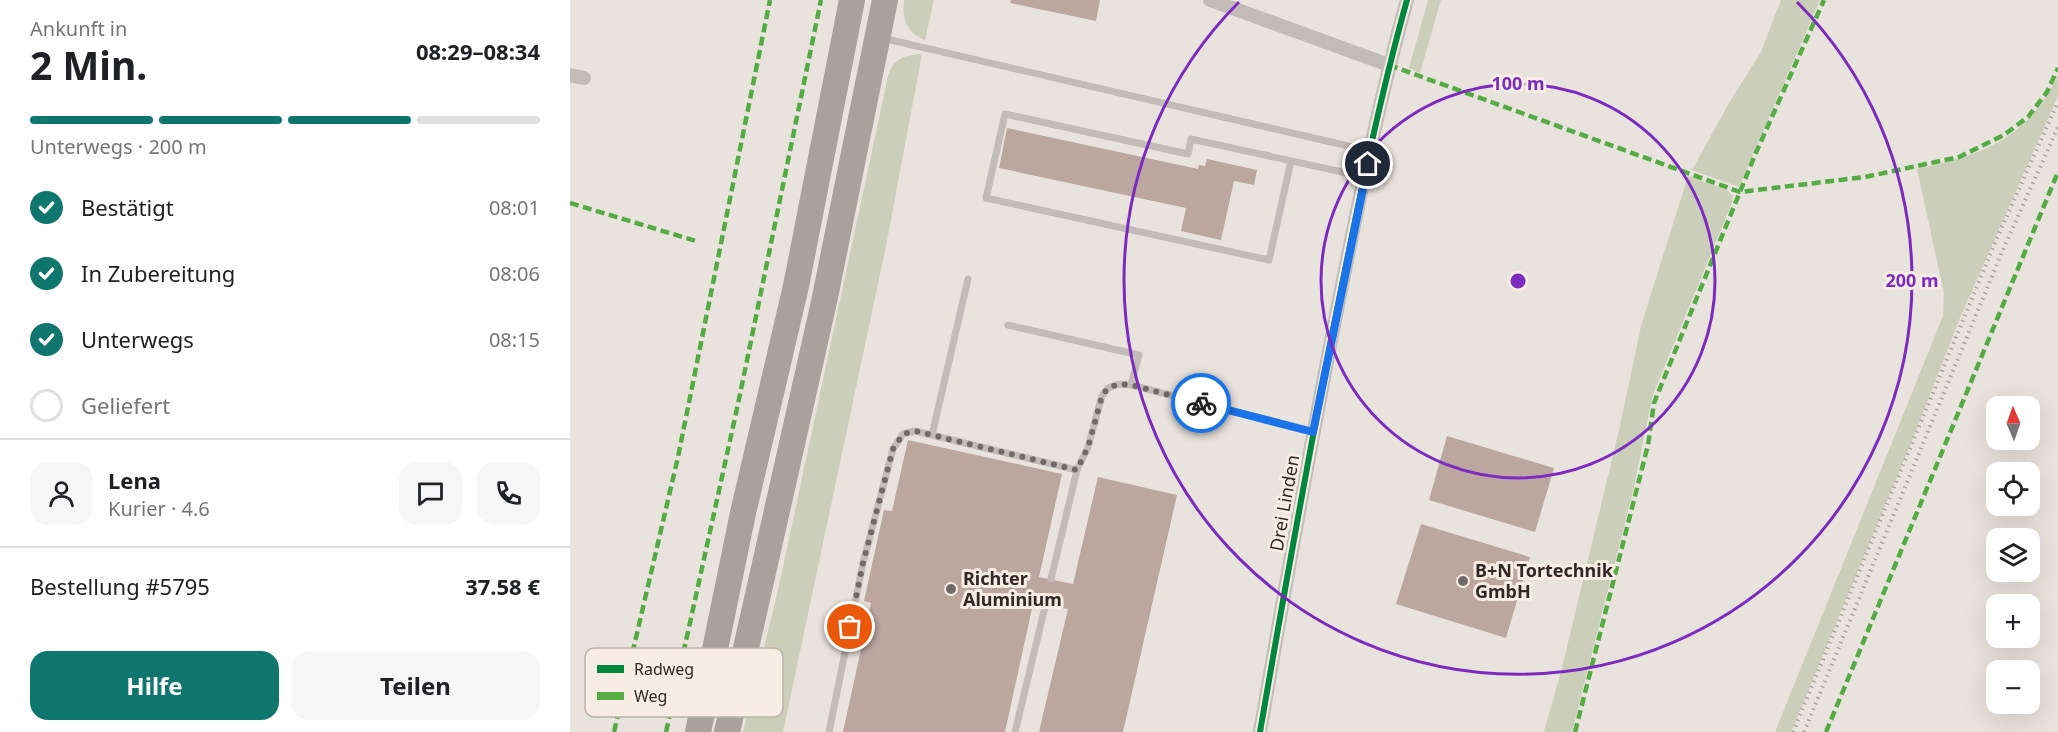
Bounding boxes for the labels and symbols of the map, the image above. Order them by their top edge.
text: 100 m [1491,71,1545,95]
pin [1342,138,1393,189]
text: 200 m [1885,268,1939,292]
centre of rings [1508,271,1528,291]
courier [1171,373,1231,433]
north arrow [1986,396,2040,450]
street label: Drei Linden [1264,453,1304,553]
place label: B+N Tortechnik GmbH [1475,558,1614,603]
place label: Richter Aluminium [963,566,1062,611]
marker: B+N Tortechnik GmbH [1456,574,1470,588]
marker: Richter Aluminium [944,582,958,596]
pin [824,601,875,652]
legend [585,648,783,717]
text: Radweg [634,658,694,680]
text: Weg [634,685,667,707]

